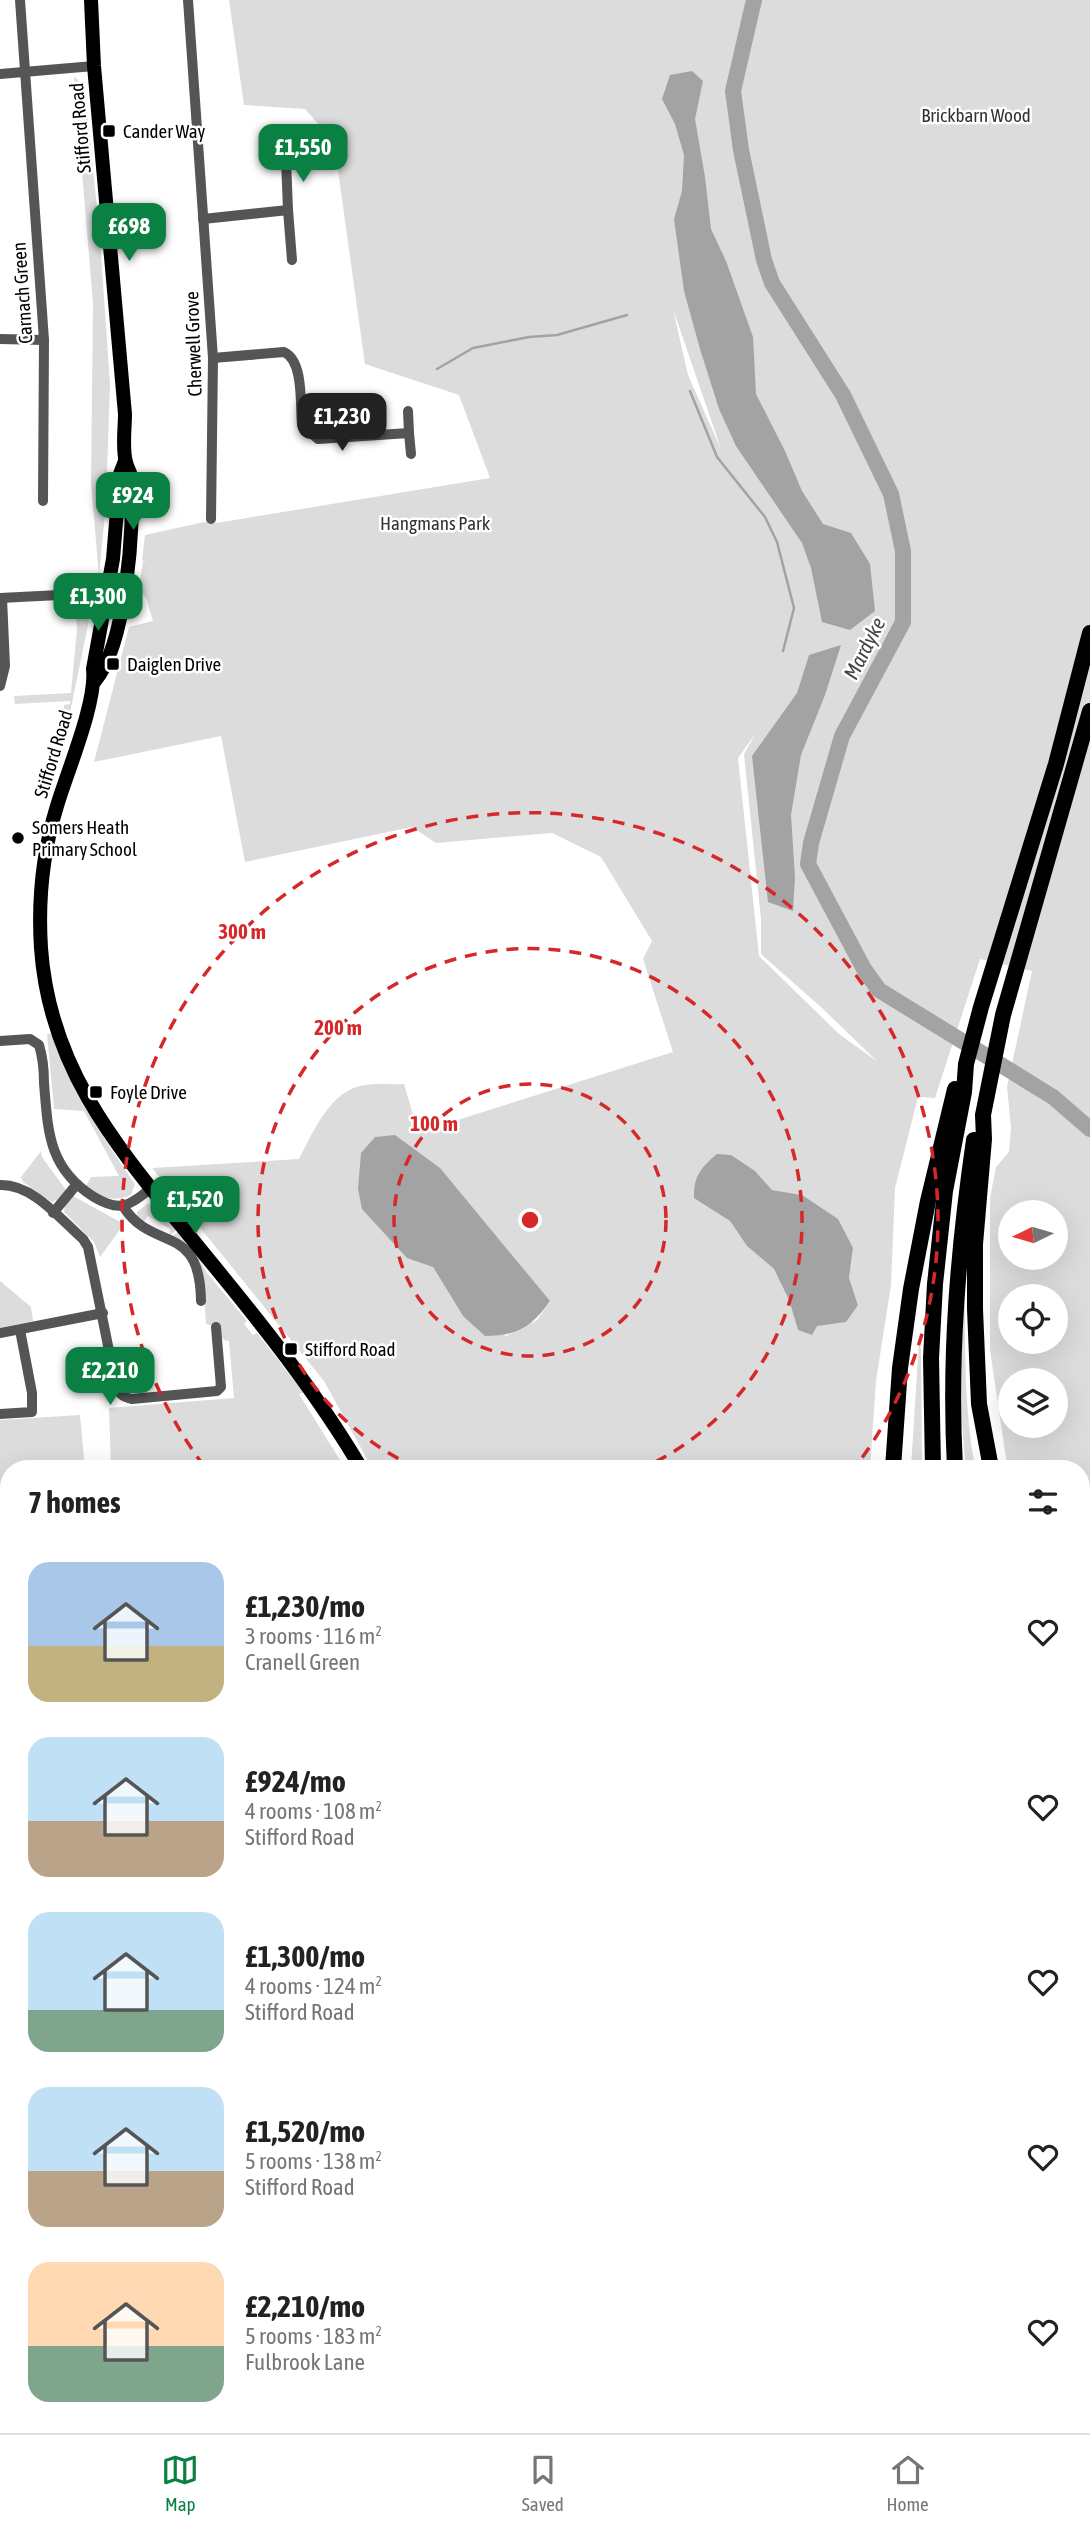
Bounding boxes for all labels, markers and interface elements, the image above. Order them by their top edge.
street label: Stifford Road [65,82,95,174]
park label: Brickbarn Wood [921,104,1031,126]
place label: Cander Way [123,120,205,142]
marker: Cander Way [101,123,117,139]
pin: £1,550 [246,124,360,184]
text: £1,550 [275,134,332,160]
pin: £698 [88,204,170,263]
text: £698 [108,213,150,239]
street label: Carnach Green [7,241,37,345]
street label: Cherwell Grove [180,291,206,397]
pin: £1,230 [285,393,399,453]
text: £1,230 [314,403,371,429]
pin: £924 [92,472,174,532]
text: £924 [112,482,154,508]
park label: Hangmans Park [380,512,491,534]
pin: £1,300 [41,574,155,633]
text: £1,300 [70,583,127,609]
water label: Mardyke [838,613,890,683]
place label: Daiglen Drive [127,653,221,675]
marker: Daiglen Drive [105,656,121,672]
street label: Stifford Road [29,707,77,801]
place label: Somers Heath Primary School [32,816,137,860]
marker: Somers Heath Primary School [10,830,26,846]
text: 300 m [218,919,266,943]
text: 200 m [314,1015,362,1039]
place label: Foyle Drive [110,1081,187,1103]
marker: Foyle Drive [88,1084,104,1100]
text: 100 m [410,1111,458,1135]
pin: £1,520 [138,1176,252,1236]
text: £1,520 [167,1186,224,1212]
north arrow [998,1200,1068,1270]
map controls [998,1200,1068,1438]
centre of rings [518,1208,542,1232]
button: locate [998,1284,1068,1354]
place label: Stifford Road [305,1338,396,1360]
marker: Stifford Road [283,1341,299,1357]
pin: £2,210 [53,1348,167,1407]
text: £2,210 [82,1357,139,1383]
button: layers [998,1368,1068,1438]
icon: filters [1024,1483,1062,1521]
text: 7 homes [28,1485,121,1519]
text: £1,230/mo [245,1589,365,1623]
icon: home [84,1590,168,1674]
icon: heart [1024,1613,1062,1651]
text: 3 rooms · 116 m² [245,1623,382,1649]
text: Cranell Green [245,1649,360,1675]
text: £924/mo [245,1764,346,1798]
icon: home [84,1765,168,1849]
icon: heart [1024,1788,1062,1826]
text: 4 rooms · 108 m² [245,1798,382,1824]
text: Stifford Road [245,1824,355,1850]
text: £1,300/mo [245,1939,365,1973]
icon: home [84,1940,168,2024]
icon: heart [1024,1963,1062,2001]
text: 4 rooms · 124 m² [245,1973,382,1999]
text: Stifford Road [245,1999,355,2025]
text: £1,520/mo [245,2114,365,2148]
icon: home [84,2115,168,2199]
icon: heart [1024,2138,1062,2176]
text: 5 rooms · 138 m² [245,2148,382,2174]
text: Stifford Road [245,2174,355,2200]
text: £2,210/mo [245,2289,365,2323]
icon: home [84,2290,168,2374]
icon: heart [1024,2313,1062,2351]
text: 5 rooms · 183 m² [245,2323,382,2349]
text: Fulbrook Lane [245,2349,365,2375]
tab: Map [161,2451,199,2515]
tab: Saved [522,2451,564,2515]
tab: Home [886,2451,929,2515]

